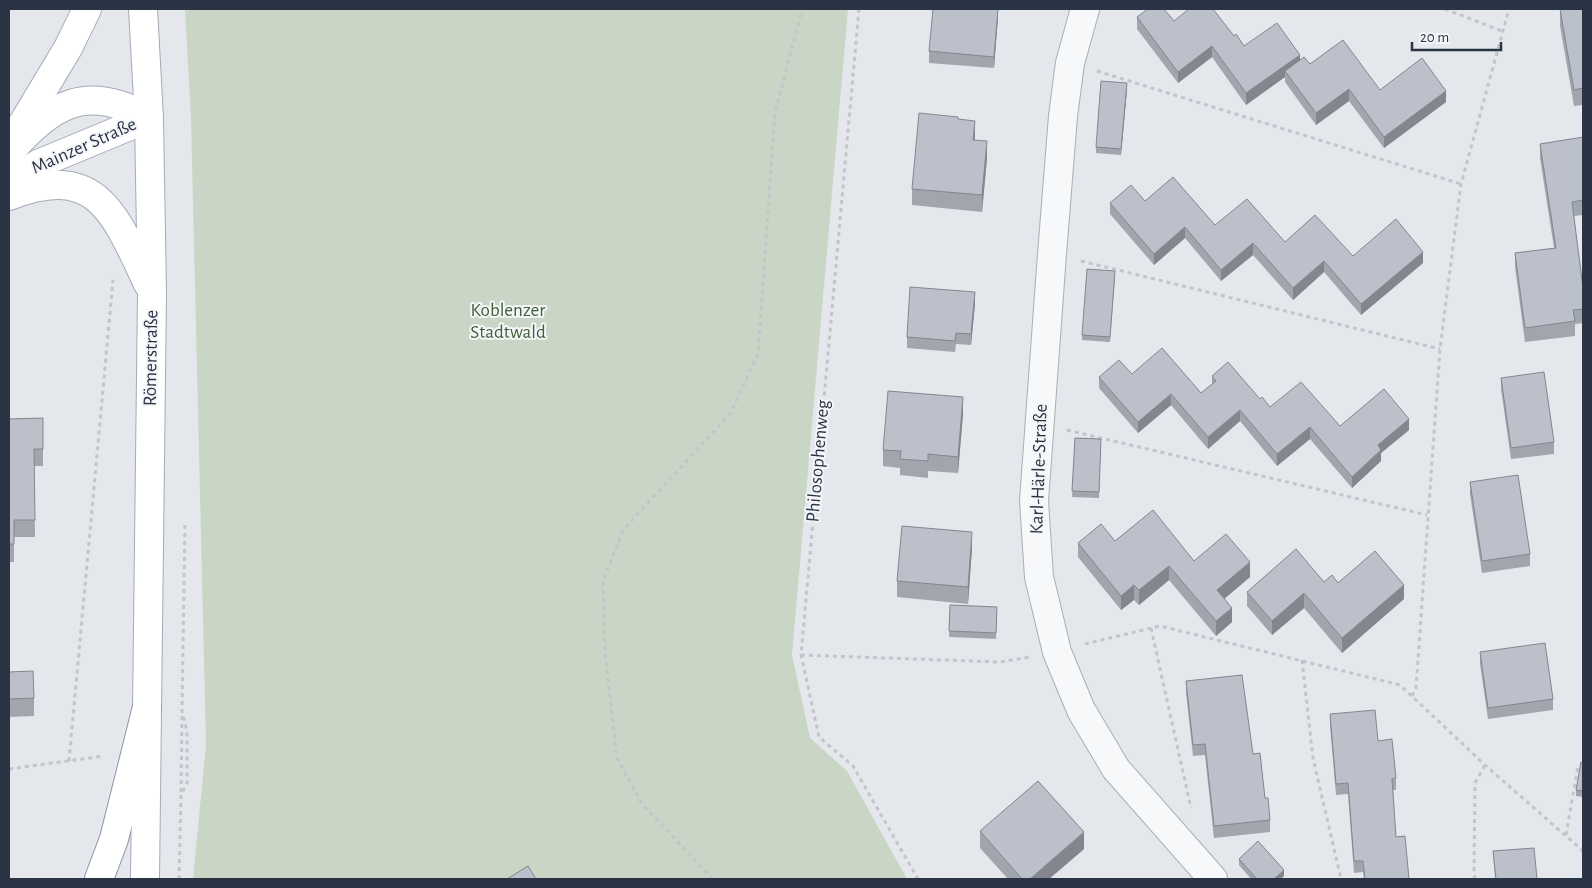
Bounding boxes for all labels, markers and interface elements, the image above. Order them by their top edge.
scale bar [1412,20,1501,52]
text: 20 m [1420,30,1449,45]
street label: Mainzer Straße [29,114,139,178]
park label: Koblenzer Stadtwald [470,301,546,342]
street label: Römerstraße [141,310,161,406]
street label: Philosophenweg [803,398,833,523]
street label: Karl-Härle-Straße [1027,403,1051,535]

